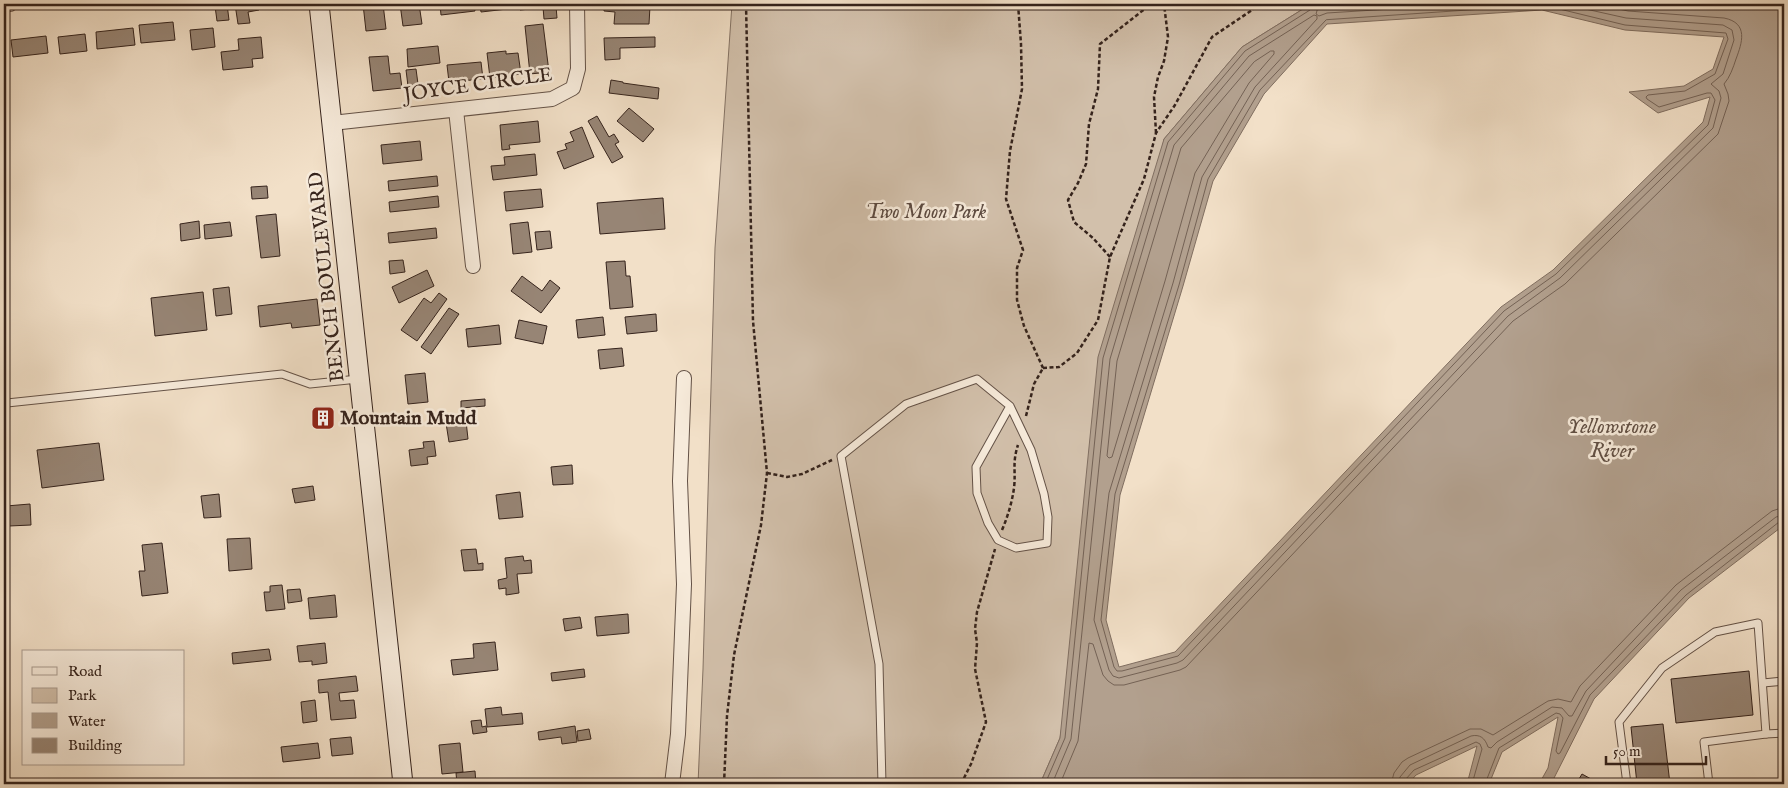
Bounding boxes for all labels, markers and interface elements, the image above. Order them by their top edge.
street label: JOYCE CIRCLE [400,62,554,108]
street label: BENCH BOULEVARD [304,171,350,383]
park label: Two Moon Park [866,200,986,225]
building icon: Mountain Mudd [310,405,336,431]
place label: Mountain Mudd [340,406,478,431]
water label: Yellowstone River [1568,414,1656,465]
legend [22,650,185,766]
text: Road [68,662,103,681]
text: Park [68,686,98,705]
text: Water [68,712,106,731]
scale bar [1606,733,1706,765]
text: Building [68,736,123,755]
text: 50 m [1613,742,1641,761]

